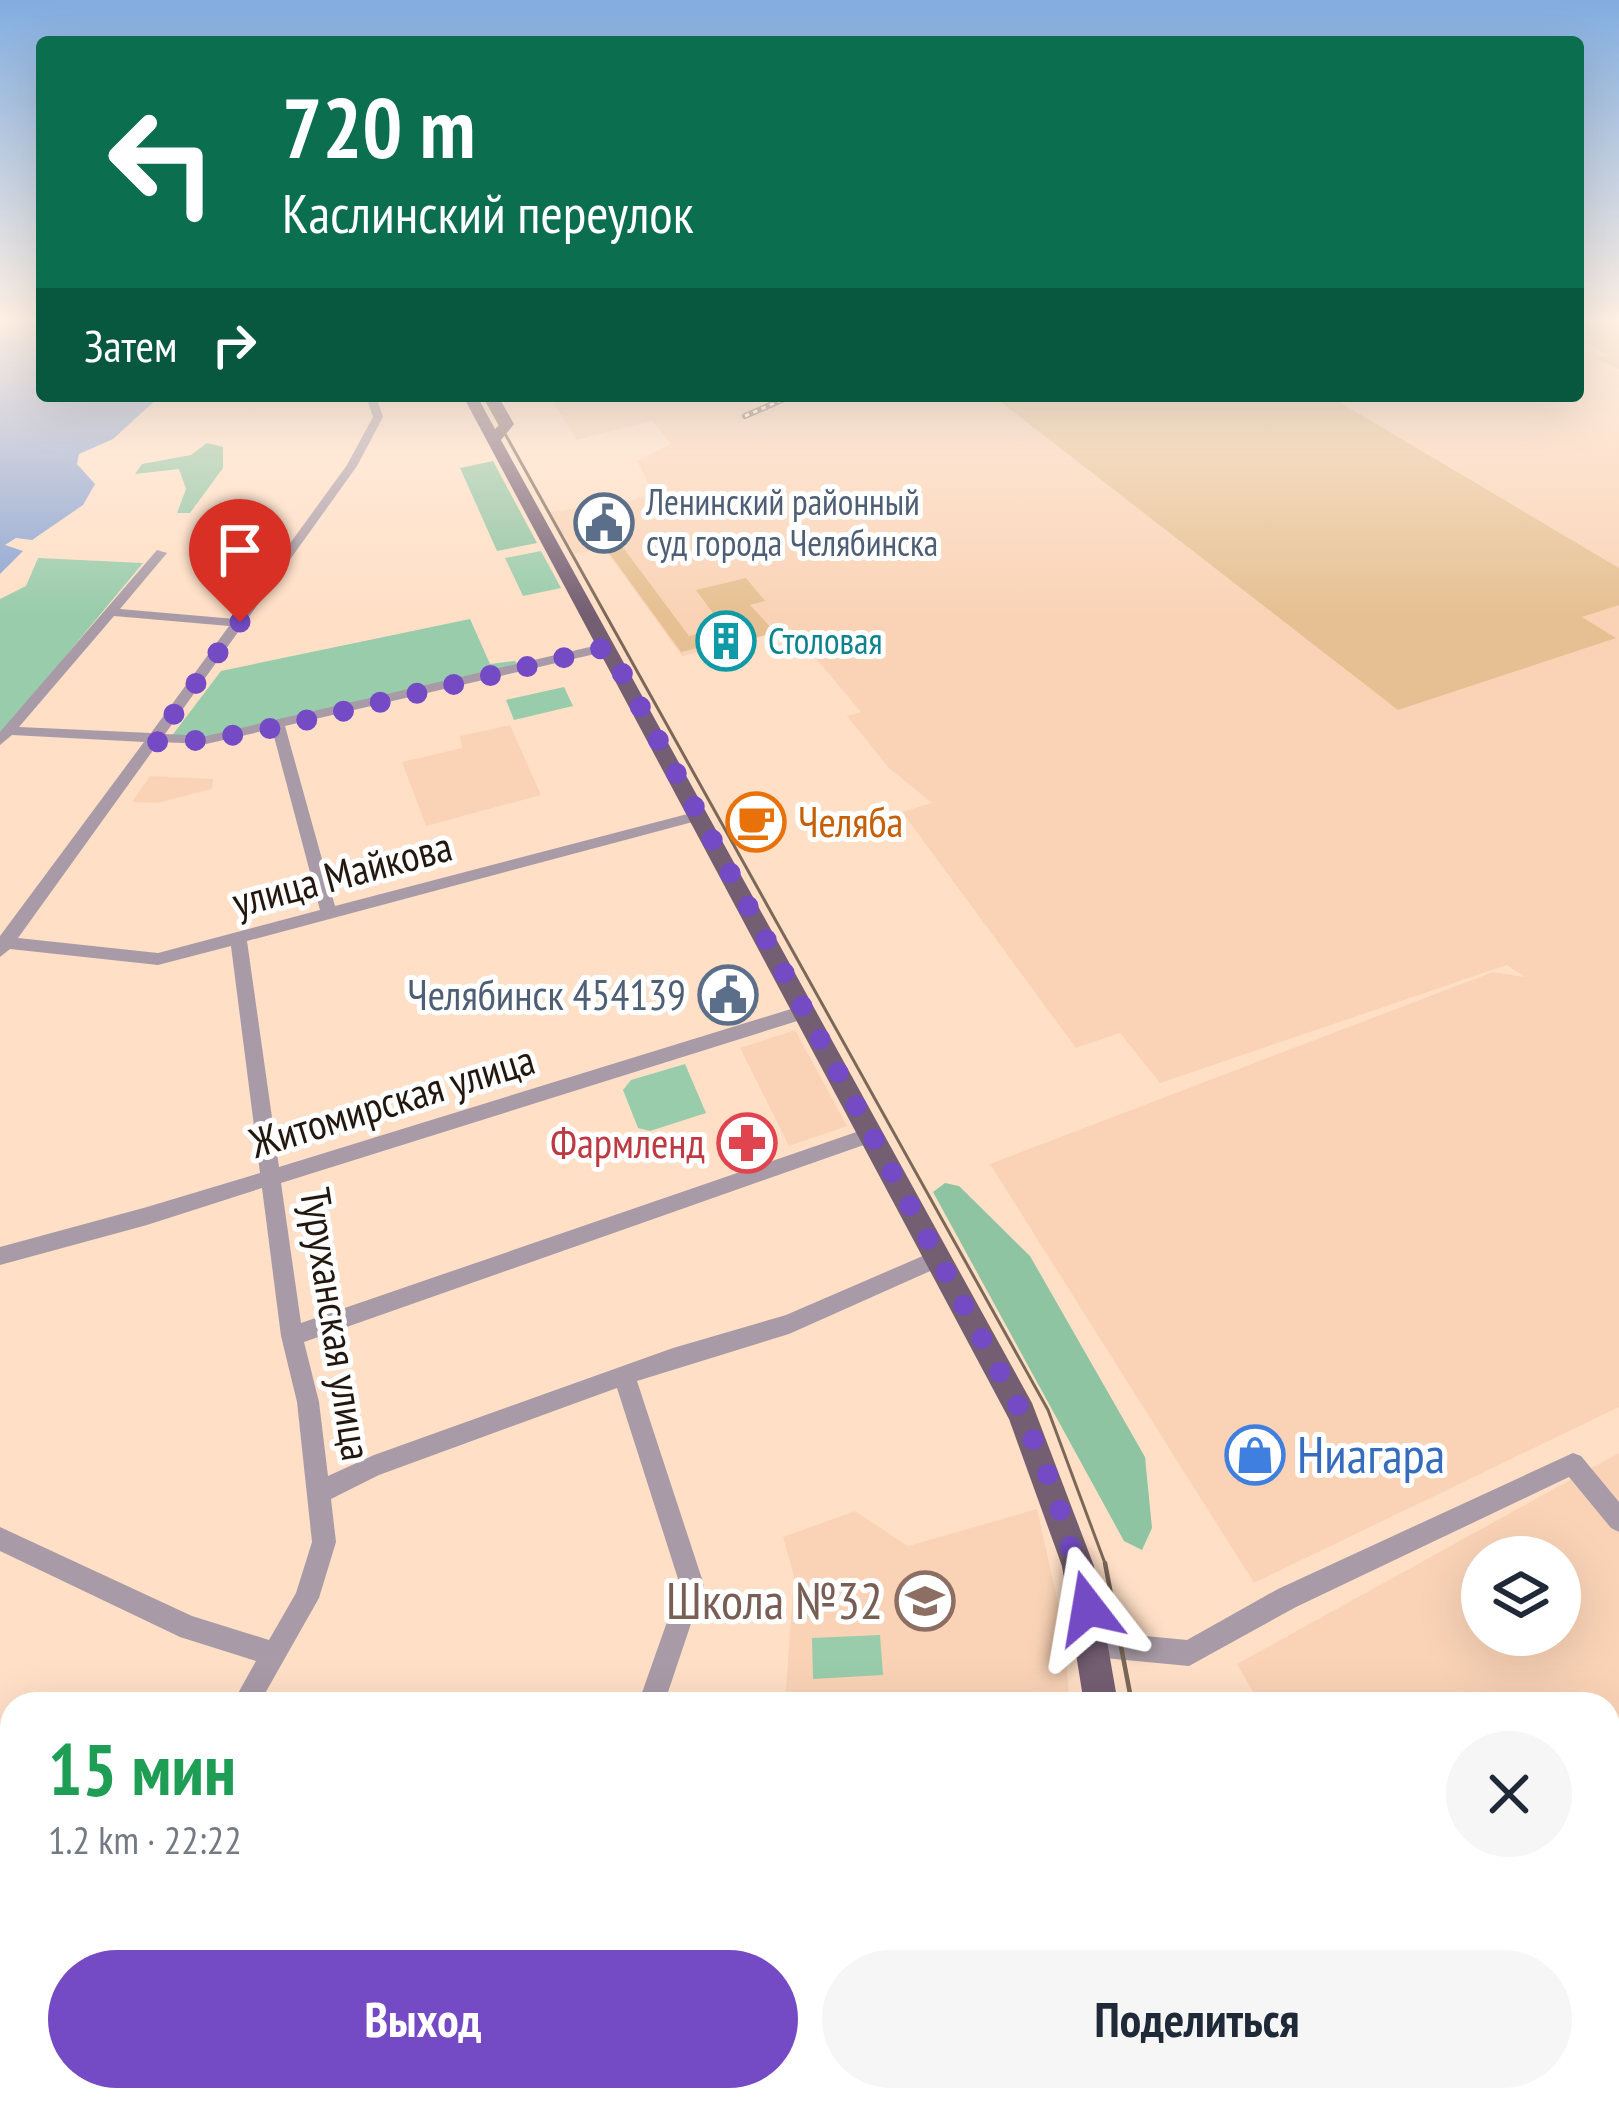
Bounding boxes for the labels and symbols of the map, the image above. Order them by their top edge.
place label: Ленинский районный суд города Челябинска [645,478,938,566]
public building icon: Ленинский районный суд города Челябинска [573,492,635,554]
pin [189,499,291,622]
building icon: Столовая [695,610,757,672]
place label: Столовая [768,617,882,664]
cafe icon: Челяба [725,791,787,853]
place label: Челяба [798,794,903,849]
street label: улица Майкова [226,818,458,929]
public building icon: Челябинск 454139 [697,964,759,1026]
place label: Челябинск 454139 [407,967,686,1022]
street label: Житомирская улица [242,1031,541,1170]
pharmacy icon: Фармленд [716,1112,778,1174]
place label: Фармленд [550,1115,705,1170]
street label: Туруханская улица [288,1184,385,1464]
place label: Ниагара [1297,1421,1445,1487]
shop icon: Ниагара [1224,1424,1286,1486]
position arrow [1025,1545,1151,1671]
place label: Школа №32 [666,1567,883,1633]
school or university icon: Школа №32 [894,1570,956,1632]

